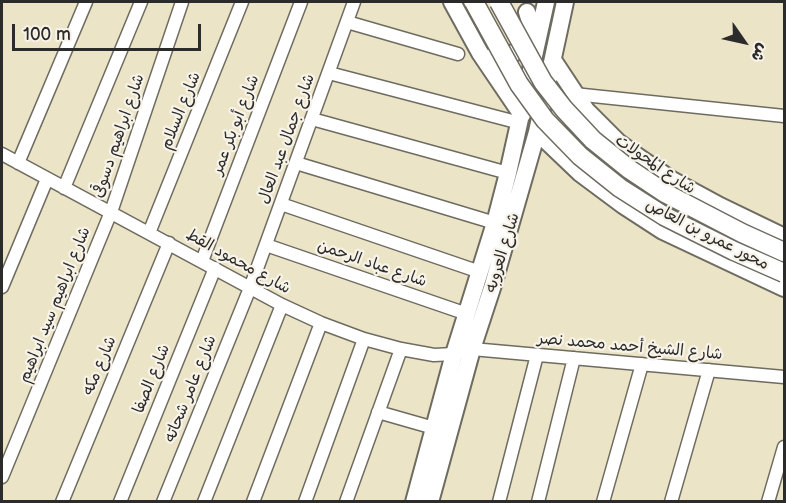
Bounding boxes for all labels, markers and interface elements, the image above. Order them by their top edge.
scale bar [15,12,204,50]
north arrow [714,12,774,72]
text: 100 m [23,24,71,45]
text: ش [747,40,772,65]
street label: شارع السلام [157,69,205,153]
street label: شارع جمال عبد العال [255,71,319,207]
street label: شارع ابراهيم دسوقى [89,72,149,200]
street label: شارع أبو بكر عمر [208,72,264,178]
street label: شارع المحولات [611,131,699,199]
street label: محور عمرو بن العاص [642,196,772,274]
street label: شارع العروبه [482,211,524,295]
street label: شارع ابراهيم سيد ابراهيم [15,224,95,386]
street label: شارع محمود القط [182,225,294,299]
street label: شارع عباد الرحمن [315,236,429,292]
street label: شارع الشيخ أحمد محمد نصر [537,329,723,365]
street label: شارع مكه [79,333,121,399]
street label: شارع عامر شحاته [161,333,221,445]
street label: شارع الصفا [129,342,175,416]

